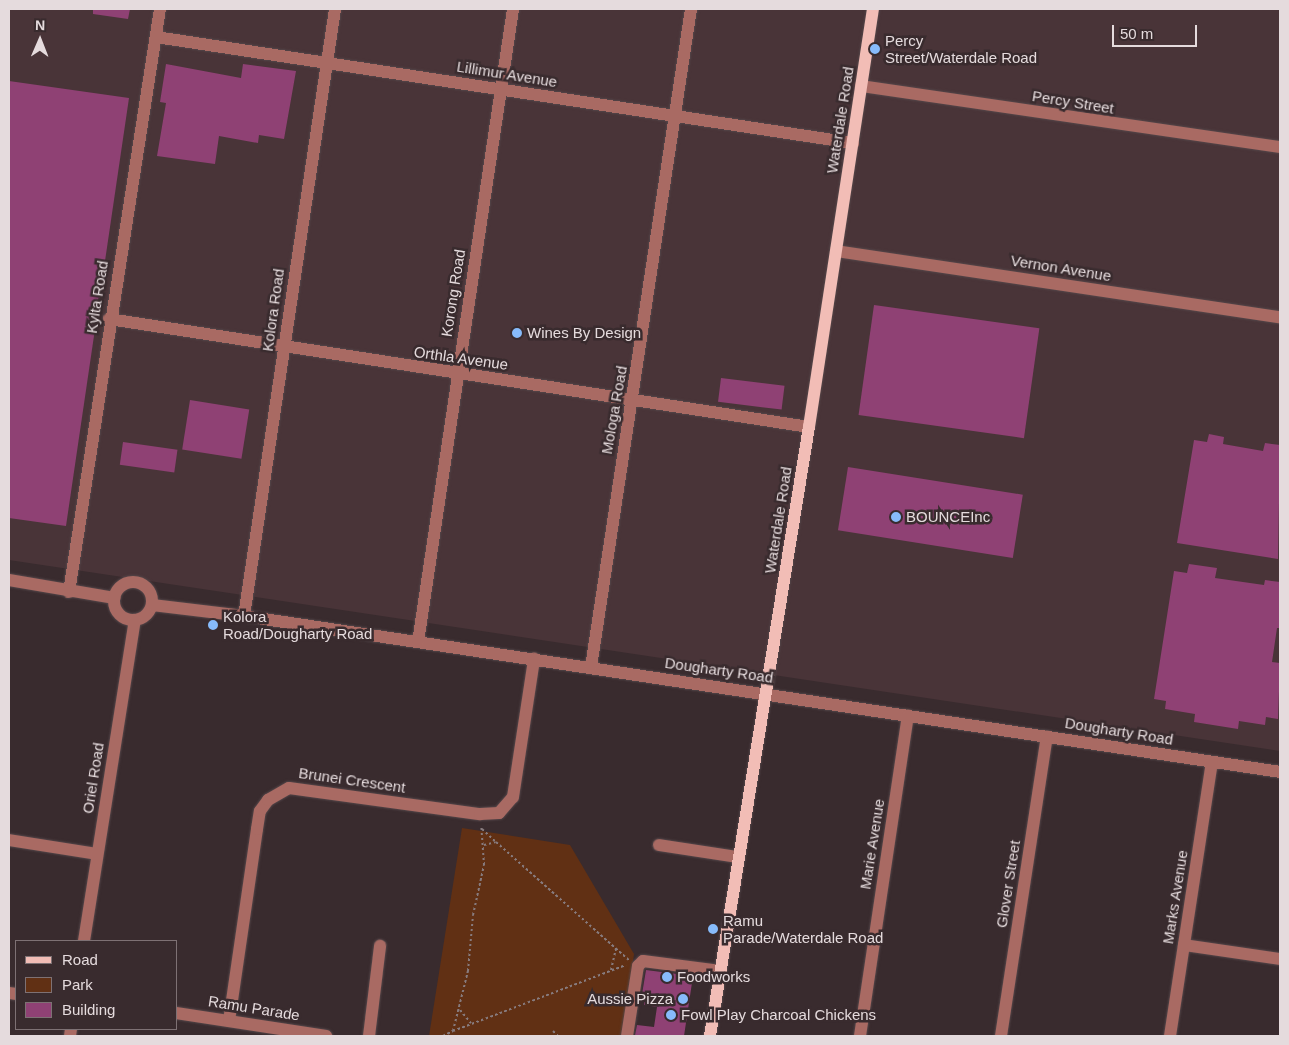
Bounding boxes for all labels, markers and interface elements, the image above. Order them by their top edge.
north arrow [15,15,65,65]
scale bar [1114,15,1199,47]
text: N [35,17,45,33]
text: 50 m [1120,25,1153,42]
place label: Percy Street/Waterdale Road [885,31,1037,66]
marker: Percy Street/Waterdale Road [869,43,881,55]
street label: Lillimur Avenue [455,57,559,91]
street label: Waterdale Road [823,65,857,175]
street label: Percy Street [1031,87,1115,117]
street label: Korong Road [437,248,469,338]
street label: Vernon Avenue [1009,251,1113,285]
street label: Kylta Road [82,259,112,335]
street label: Kolora Road [258,267,288,353]
place label: Wines By Design [527,324,641,342]
marker: Wines By Design [511,327,523,339]
street label: Orthla Avenue [412,342,510,374]
street label: Mologa Road [597,365,631,455]
street label: Waterdale Road [761,465,795,575]
place label: BOUNCEInc [906,508,990,526]
marker: BOUNCEInc [890,511,902,523]
place label: Kolora Road/Dougharty Road [223,607,372,642]
marker: Kolora Road/Dougharty Road [207,619,219,631]
street label: Dougharty Road [664,653,774,687]
street label: Dougharty Road [1064,714,1174,748]
street label: Oriel Road [79,741,107,815]
street label: Brunei Crescent [297,764,407,796]
street label: Marie Avenue [856,797,888,891]
street label: Glover Street [992,839,1024,929]
street label: Marks Avenue [1159,848,1191,946]
place label: Ramu Parade/Waterdale Road [723,911,883,946]
marker: Ramu Parade/Waterdale Road [707,923,719,935]
legend [15,940,178,1030]
text: Road [62,951,98,968]
place label: Foodworks [677,968,750,986]
marker: Foodworks [661,971,673,983]
text: Park [62,976,93,993]
place label: Aussie Pizza [587,990,673,1008]
street label: Ramu Parade [207,992,301,1024]
marker: Aussie Pizza [677,993,689,1005]
text: Building [62,1001,115,1018]
place label: Fowl Play Charcoal Chickens [681,1006,876,1024]
marker: Fowl Play Charcoal Chickens [665,1009,677,1021]

